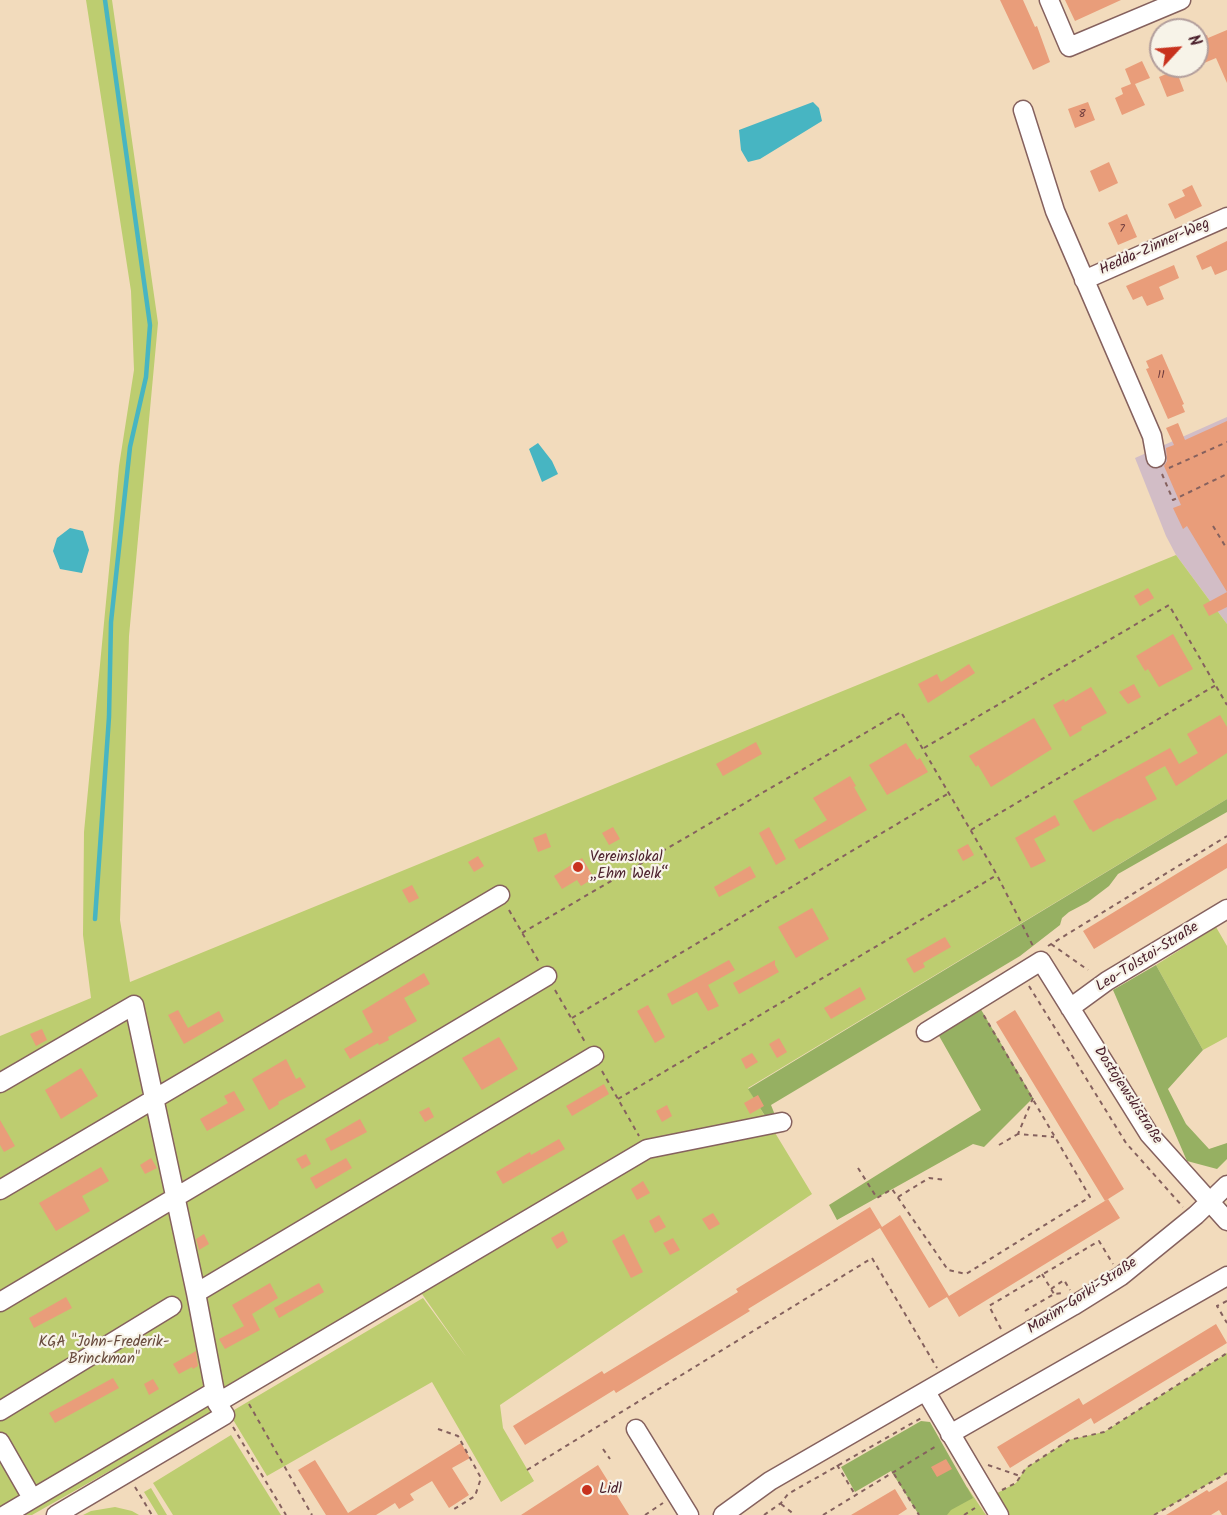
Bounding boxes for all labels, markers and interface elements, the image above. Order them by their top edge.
north arrow [1149,18,1209,78]
text: N [1180,31,1207,51]
house number: 8 [1078,108,1086,122]
street label: Hedda-Zinner-Weg [1097,216,1213,280]
house number: 7 [1119,223,1125,237]
house number: 11 [1157,369,1165,383]
place label: Vereinslokal „Ehm Welk“ [590,849,669,884]
marker: Vereinslokal „Ehm Welk“ [571,860,585,874]
street label: Leo-Tolstoi-Straße [1093,919,1203,997]
street label: Dostojewskistraße [1089,1044,1165,1148]
street label: Maxim-Gorki-Straße [1025,1255,1141,1339]
park label: KGA "John-Frederik- Brinckman" [38,1334,170,1369]
place label: Lidl [599,1481,622,1499]
marker: Lidl [580,1483,594,1497]

